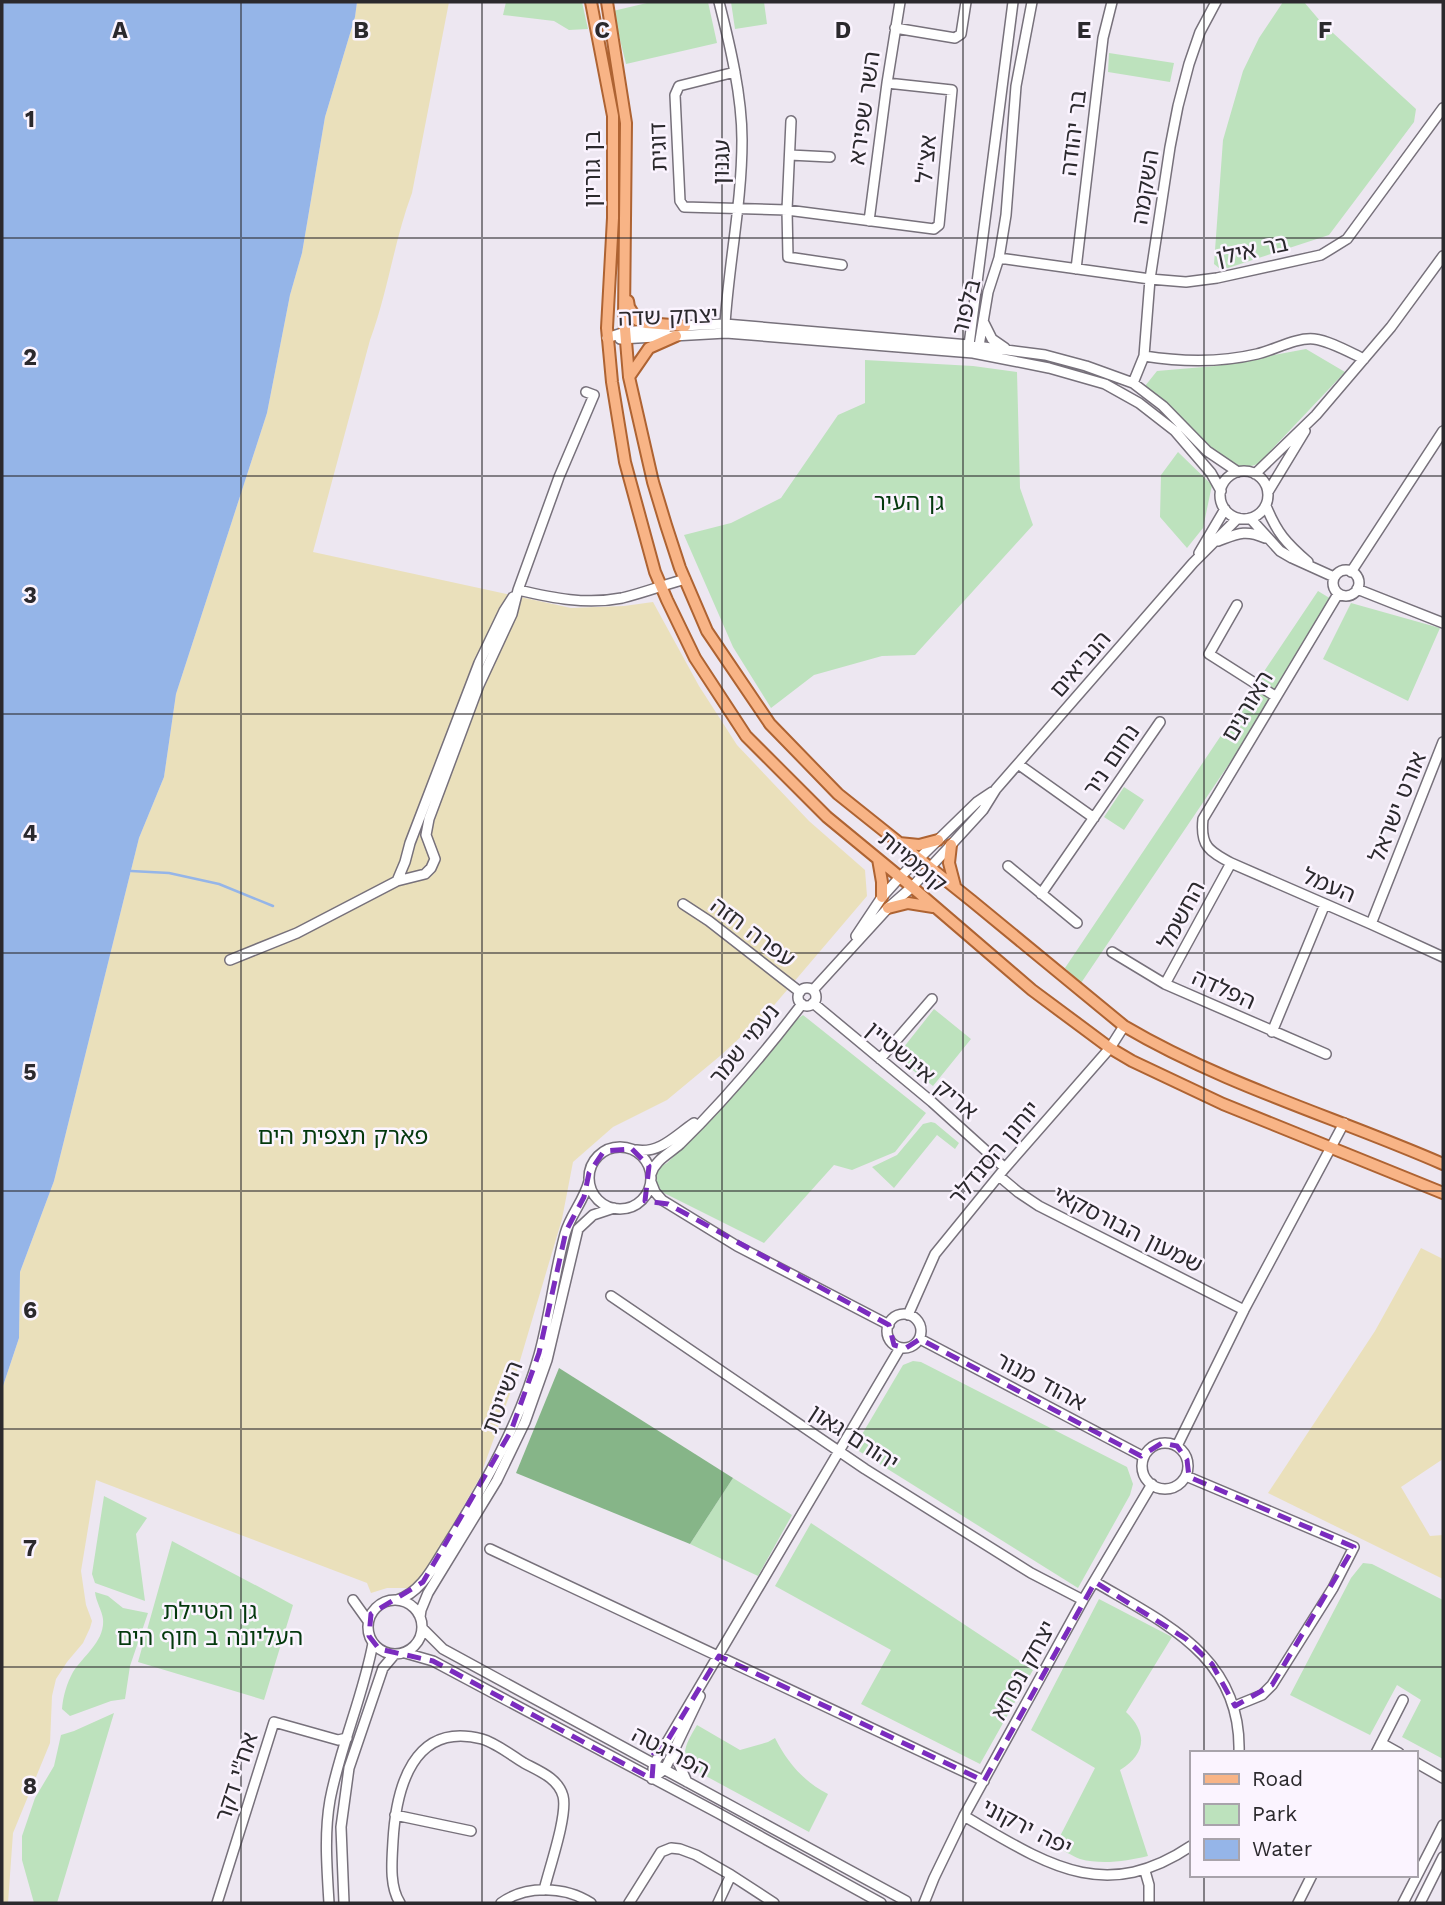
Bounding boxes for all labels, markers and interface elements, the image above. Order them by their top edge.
text: A [112,17,128,44]
text: B [353,17,369,44]
text: C [594,17,610,44]
text: D [835,17,851,44]
text: E [1077,17,1091,44]
text: F [1318,17,1332,44]
street label: השר שפירא [843,50,886,167]
street label: בר יהודה [1055,88,1092,178]
text: 1 [25,106,35,133]
street label: דוגית [644,122,673,172]
street label: בן גוריון [579,130,606,208]
street label: אצ"ל [911,134,942,184]
street label: עגנון [708,139,735,185]
street label: השקמה [1126,148,1165,226]
street label: בר אילן [1214,230,1291,271]
street label: בלפור [946,276,987,338]
street label: יצחק שדה [617,301,719,332]
text: 2 [23,344,37,371]
park label: גן העיר [874,489,945,516]
text: 3 [23,582,37,609]
street label: הנביאים [1044,626,1116,703]
street label: האורגים [1216,666,1279,746]
street label: נחום ניר [1078,719,1145,801]
street label: אורט ישראל [1363,748,1432,866]
text: 4 [23,820,38,847]
street label: קוממיות [873,825,952,898]
street label: העמל [1298,862,1360,909]
street label: החשמל [1152,876,1211,954]
street label: עפרה חזה [705,892,800,973]
street label: הפלדה [1188,964,1260,1015]
street label: נעמי שמר [704,998,785,1090]
street label: אריק אינשטיין [860,1016,983,1125]
text: 5 [23,1059,37,1086]
street label: יוחנן הסנדלר [943,1096,1046,1211]
park label: פארק תצפית הים [258,1123,428,1150]
street label: שמעון הבורסקאי [1049,1180,1207,1279]
text: 6 [23,1297,37,1324]
street label: אהוד מנור [991,1346,1091,1417]
street label: השייטת [476,1357,529,1437]
street label: יהורם גאון [804,1399,903,1476]
text: 7 [23,1535,37,1562]
park label: גן הטיילת העליונה ב חוף הים [117,1598,303,1651]
street label: יצחק נפחא [985,1616,1062,1725]
street label: הפריגטה [627,1721,714,1784]
street label: אח"י דקר [209,1729,264,1825]
legend [1190,1751,1417,1877]
text: Road [1252,1766,1303,1791]
text: 8 [23,1773,37,1800]
street label: יפה ירקוני [977,1793,1076,1862]
text: Park [1252,1801,1297,1826]
text: Water [1252,1836,1313,1861]

